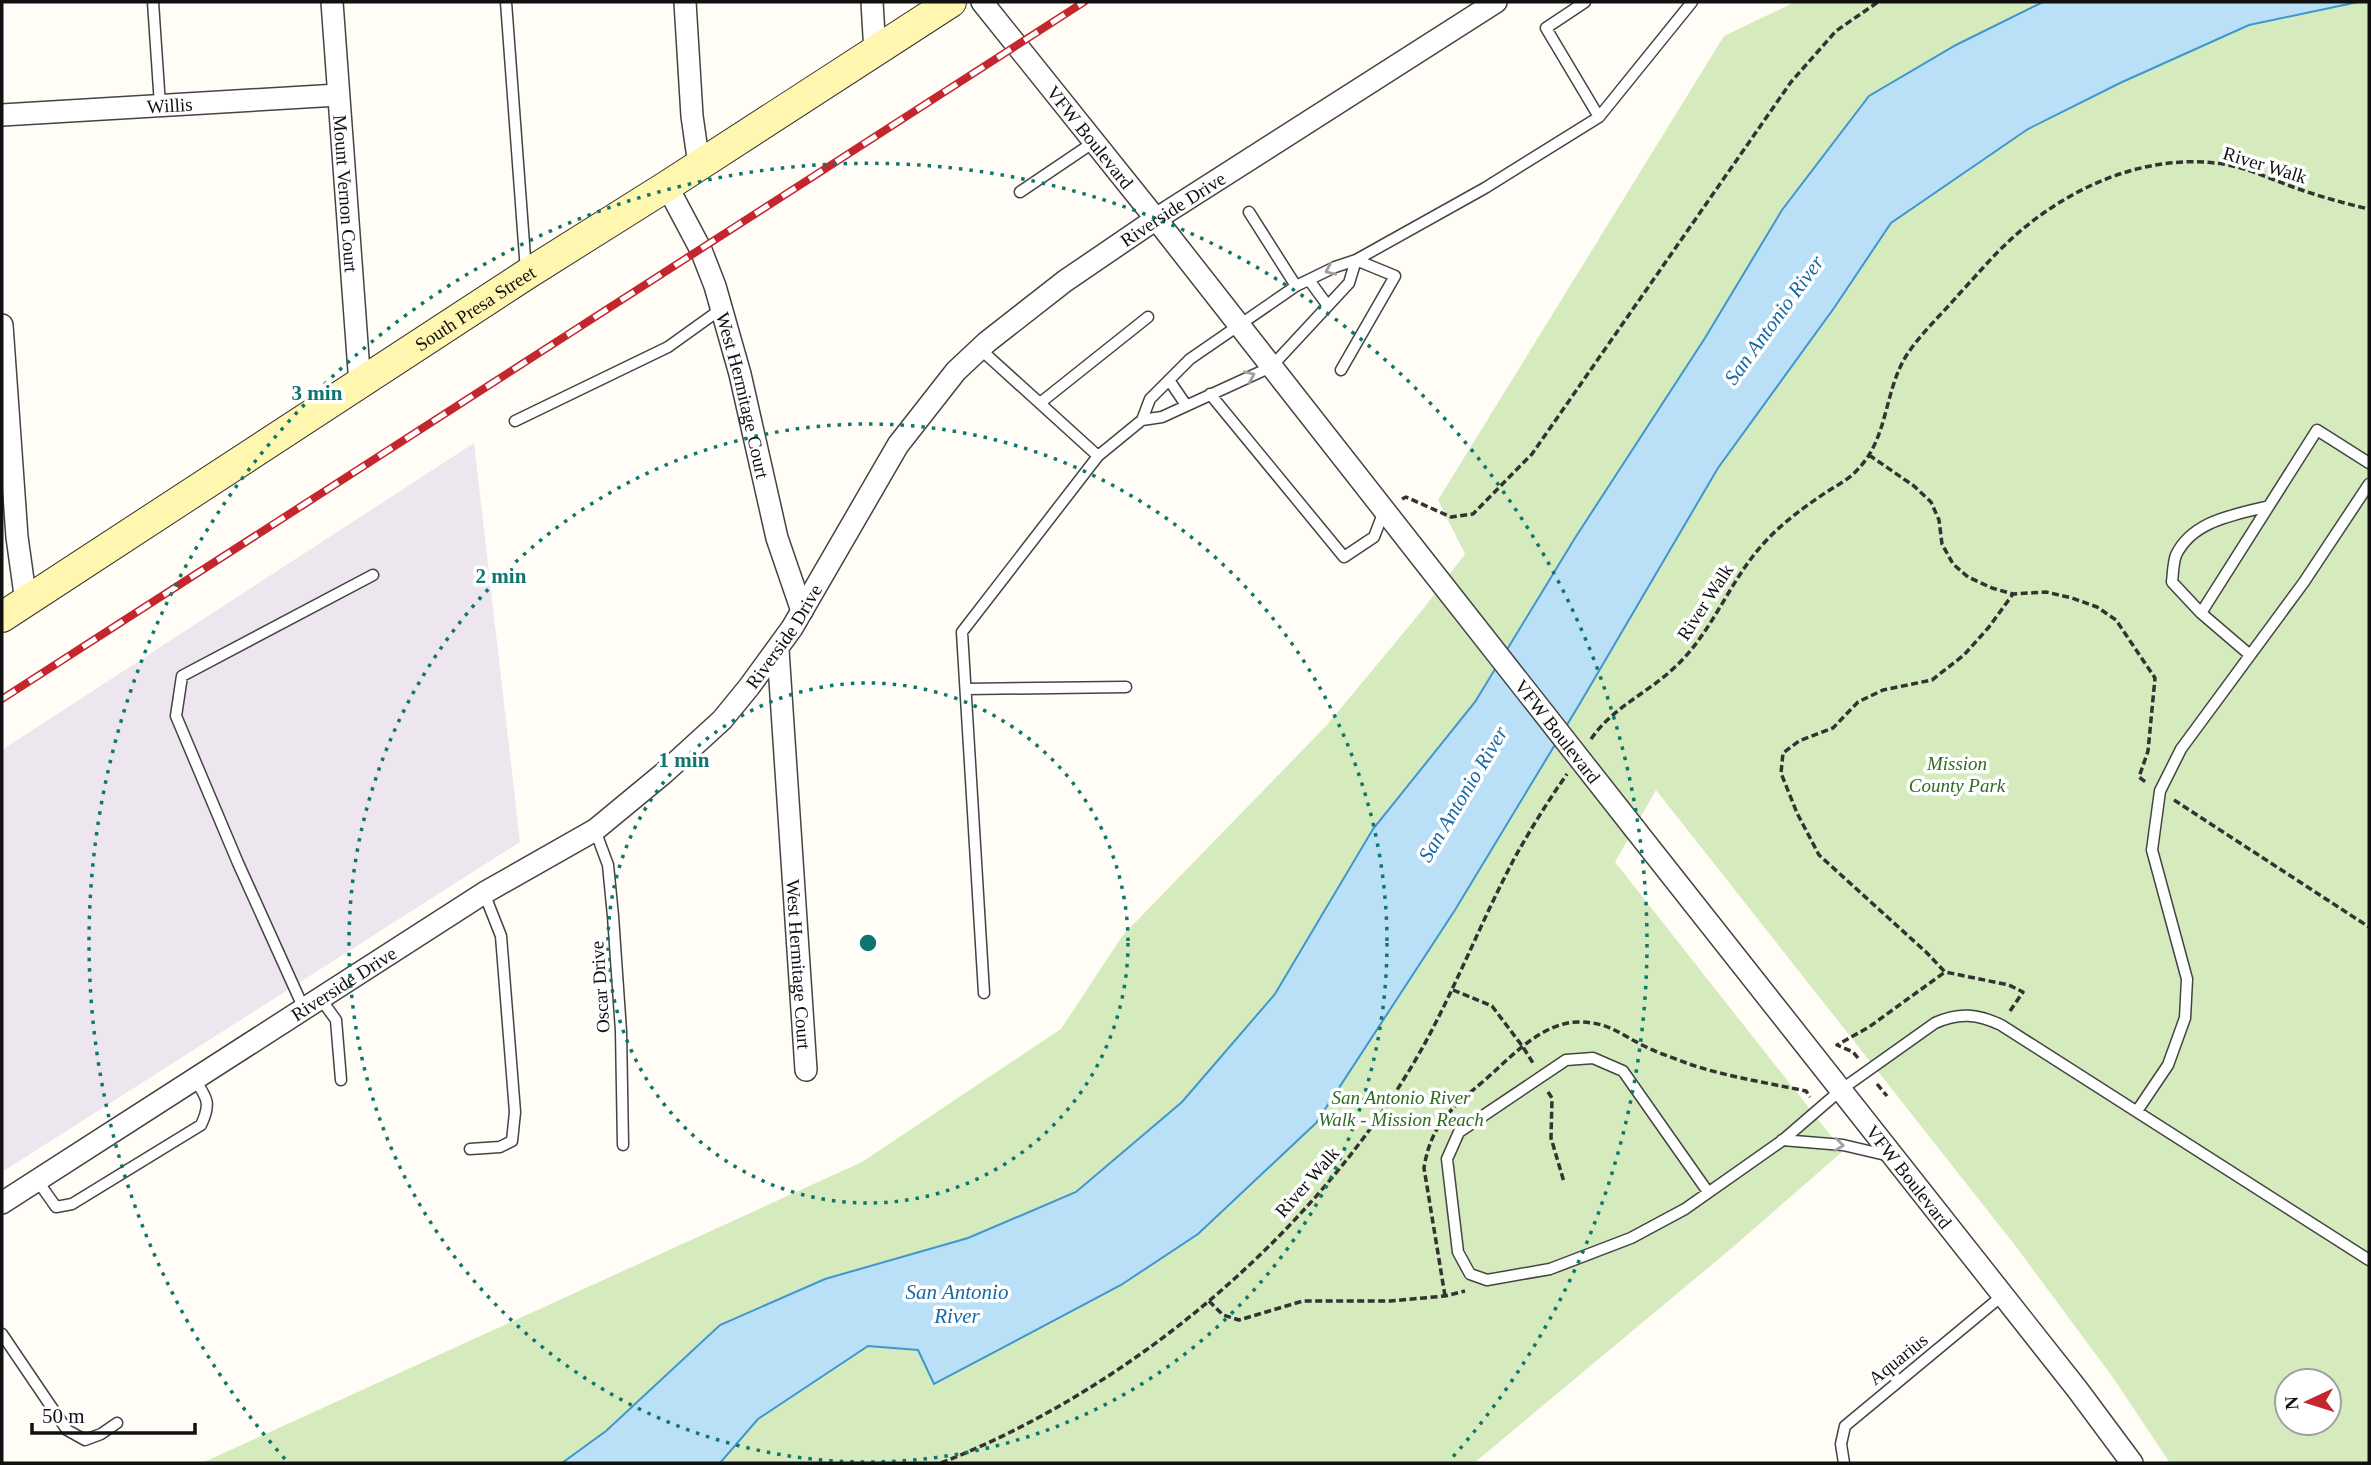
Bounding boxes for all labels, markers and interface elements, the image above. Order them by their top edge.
street label: VFW Boulevard [1043,81,1138,193]
street label: Willis [146,93,193,117]
street label: Mount Vernon Court [330,114,362,274]
street label: River Walk [2221,142,2310,188]
street label: Riverside Drive [1116,167,1229,251]
water label: San Antonio River [1719,250,1829,389]
street label: South Presa Street [411,261,540,355]
one-way arrow [1325,262,1337,276]
street label: West Hermitage Court [712,310,774,481]
one-way arrow [1243,370,1255,384]
text: 3 min [292,381,343,405]
street label: River Walk [1673,560,1738,644]
text: 2 min [476,564,527,588]
street label: Riverside Drive [741,580,826,692]
street label: VFW Boulevard [1511,675,1605,787]
water label: San Antonio River [1413,721,1513,866]
text: 1 min [659,748,710,772]
park label: Mission County Park [1909,753,2006,796]
street label: West Hermitage Court [783,879,815,1051]
centre of rings [856,931,880,955]
street label: Oscar Drive [586,940,614,1034]
street label: Riverside Drive [287,942,400,1025]
park label: San Antonio River Walk - Mission Reach [1318,1087,1484,1130]
street label: VFW Boulevard [1862,1121,1957,1233]
one-way arrow [1834,1137,1845,1152]
street label: River Walk [1271,1142,1344,1221]
water label: San Antonio River [906,1280,1008,1328]
street label: Aquarius [1864,1329,1932,1389]
north arrow [2273,1367,2343,1437]
scale bar [32,1392,194,1436]
text: N [2281,1395,2302,1411]
text: 50 m [42,1404,85,1428]

